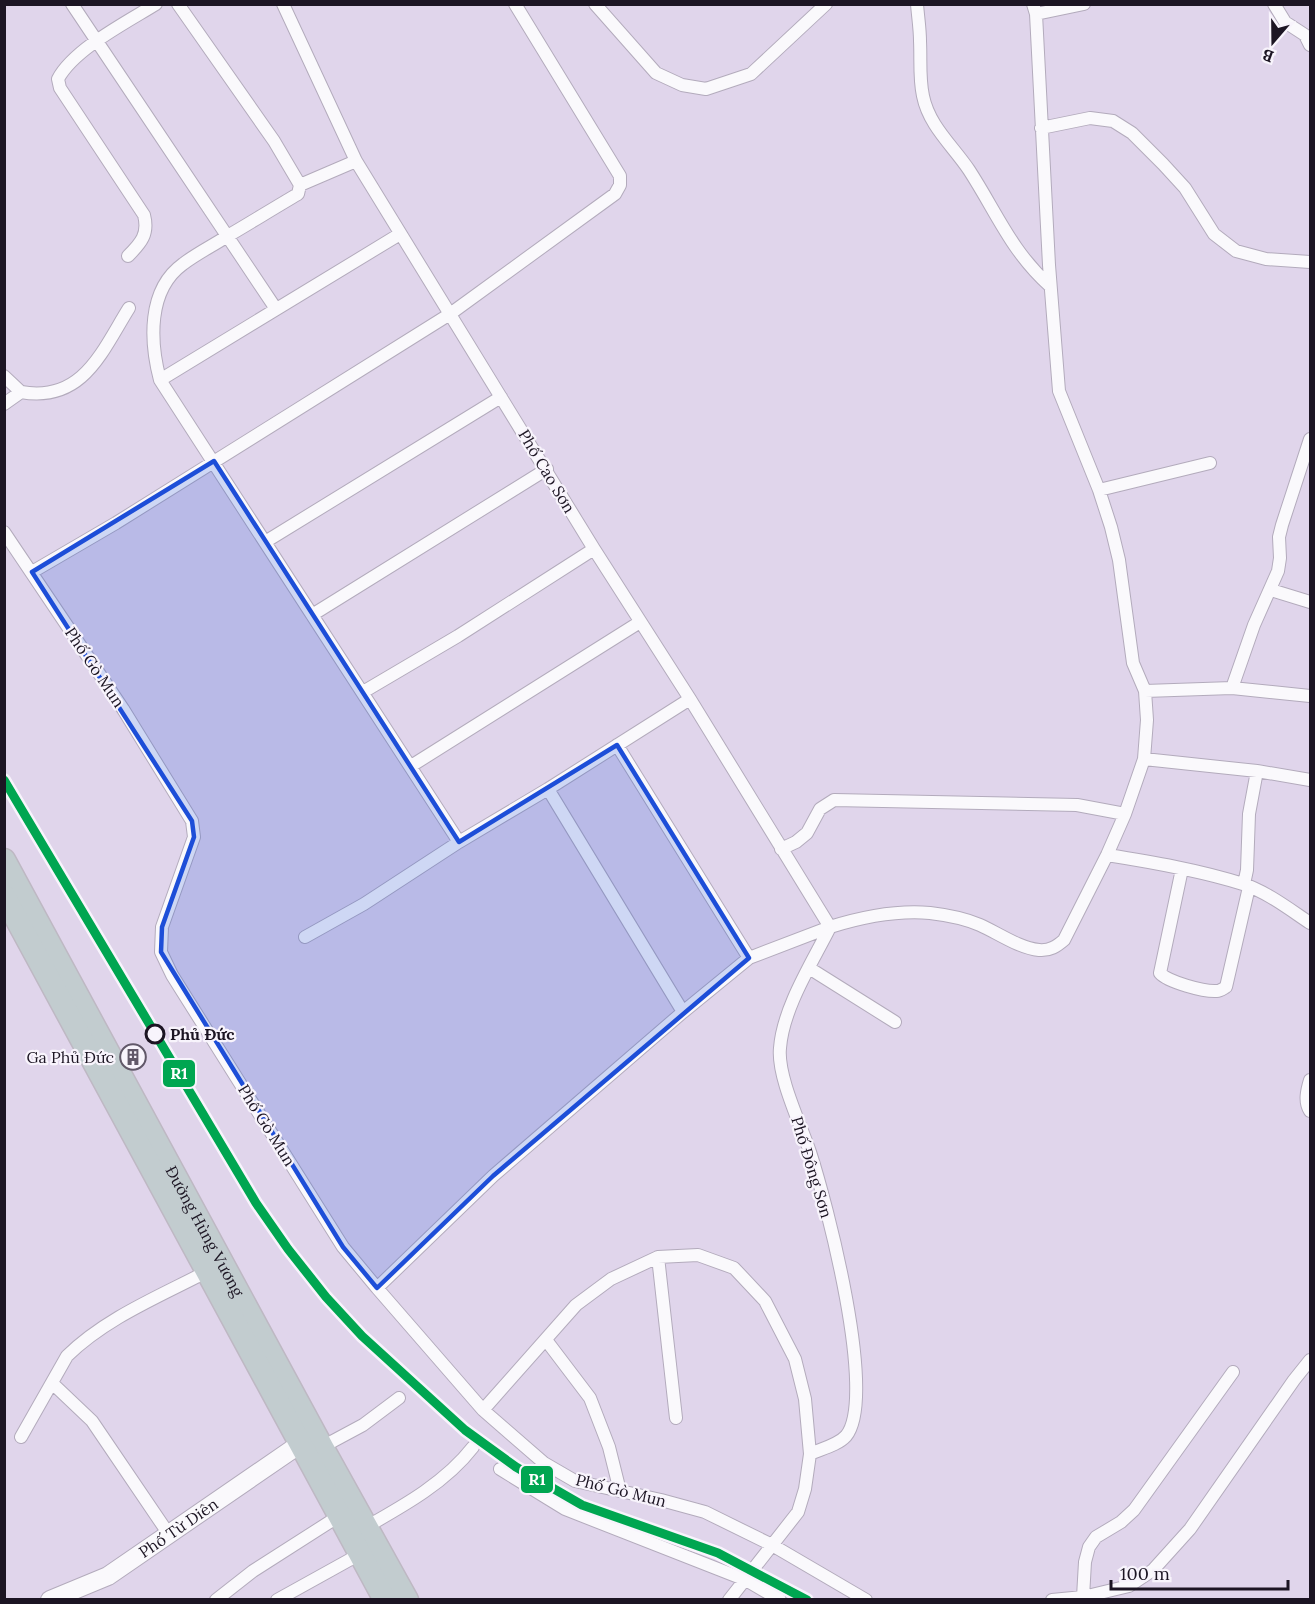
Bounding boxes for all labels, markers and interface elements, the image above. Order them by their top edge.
north arrow [1243,12,1303,72]
text: B [1259,45,1276,67]
street label: Phố Cao Sơn [514,426,580,517]
street label: Phố Gò Mun [61,623,129,711]
marker: Phủ Đức [145,1024,165,1044]
place label: Phủ Đức [170,1024,235,1044]
building icon: Ga Phủ Đức [118,1042,148,1072]
place label: Ga Phủ Đức [26,1047,114,1067]
line badge: R1 [162,1059,196,1088]
text: R1 [170,1063,188,1083]
street label: Phố Gò Mun [234,1080,300,1170]
street label: Phố Đông Sơn [787,1114,837,1220]
street label: Đường Hùng Vương [161,1162,249,1301]
line badge: R1 [520,1465,554,1494]
text: R1 [528,1469,546,1489]
street label: Phố Gò Mun [574,1469,669,1511]
street label: Phố Từ Diên [135,1493,222,1562]
scale bar [1111,1553,1288,1591]
text: 100 m [1120,1562,1170,1585]

